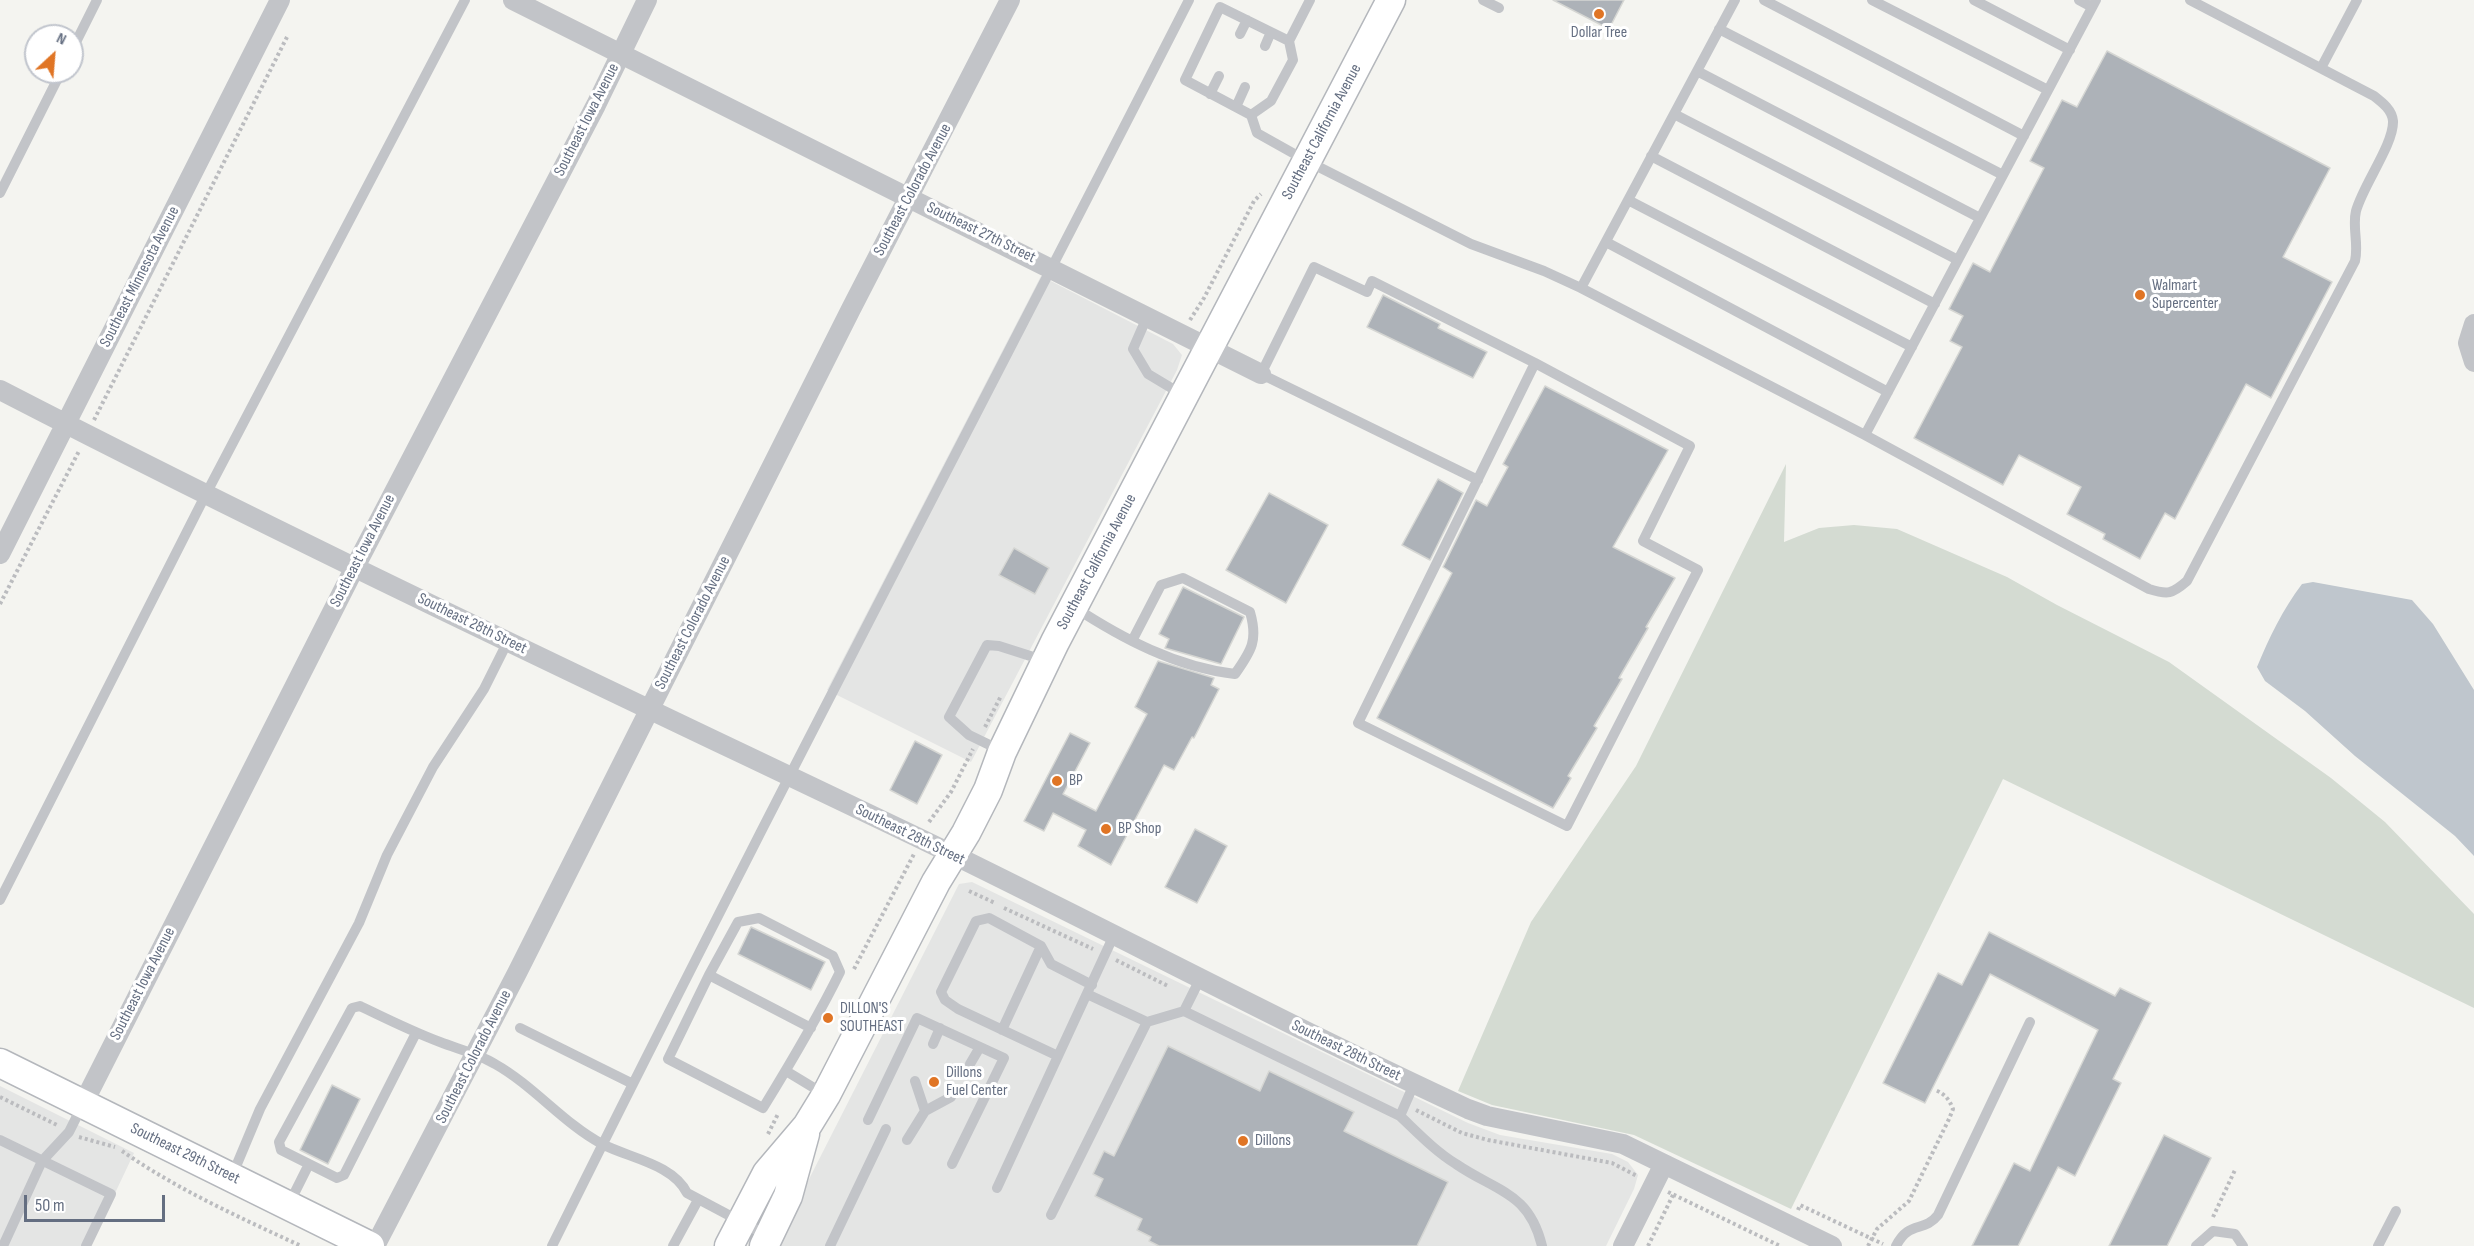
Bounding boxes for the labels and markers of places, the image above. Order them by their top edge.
marker: Dollar Tree [1592,7,1606,21]
place label: Dollar Tree [1571,23,1627,43]
place label: Walmart Supercenter [2152,276,2218,314]
marker: Walmart Supercenter [2133,288,2147,302]
place label: BP [1069,771,1083,791]
marker: BP [1050,774,1064,788]
place label: BP Shop [1118,819,1161,839]
marker: BP Shop [1099,822,1113,836]
place label: DILLON'S SOUTHEAST [840,999,904,1037]
marker: DILLON'S SOUTHEAST [821,1011,835,1025]
place label: Dillons Fuel Center [946,1063,1007,1101]
marker: Dillons Fuel Center [927,1075,941,1089]
place label: Dillons [1255,1131,1291,1151]
marker: Dillons [1236,1134,1250,1148]

